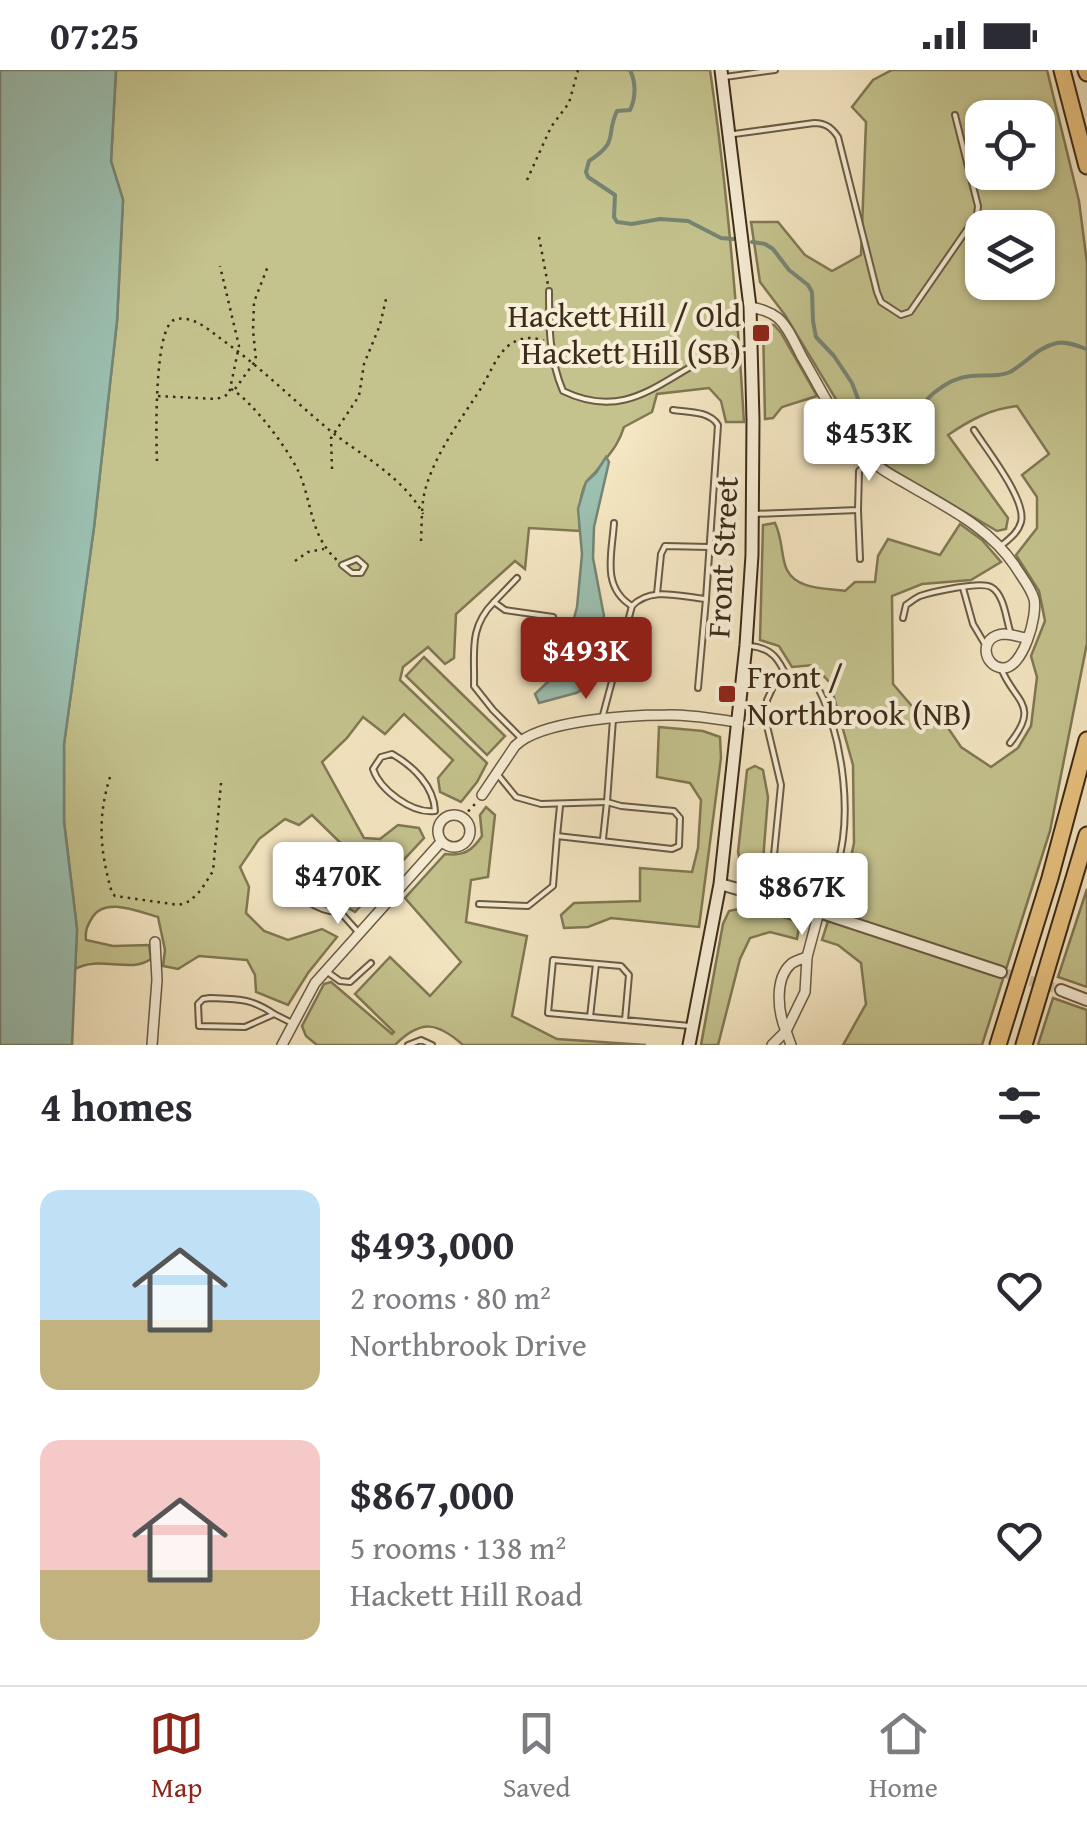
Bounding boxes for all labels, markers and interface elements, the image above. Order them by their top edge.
text: 07:25 [50,7,140,63]
map controls [965,100,1055,300]
button: locate [965,100,1055,190]
button: layers [965,210,1055,300]
place label: Hackett Hill / Old Hackett Hill (SB) [508,292,741,376]
marker: Hackett Hill / Old Hackett Hill (SB) [750,322,772,344]
pin: $453K [799,399,939,484]
text: $453K [826,408,912,455]
street label: Front Street [694,475,750,639]
pin: $493K [516,617,656,702]
text: $493K [543,626,629,673]
place label: Front / Northbrook (NB) [747,653,972,737]
marker: Front / Northbrook (NB) [716,683,738,705]
pin: $470K [268,842,408,927]
text: $470K [295,851,381,898]
pin: $867K [732,853,872,938]
text: $867K [759,862,845,909]
text: 4 homes [40,1075,193,1136]
icon: filters [992,1078,1047,1133]
text: $493,000 [350,1213,514,1274]
icon: home [120,1230,240,1350]
icon: heart [992,1263,1047,1318]
text: 2 rooms · 80 m² [350,1274,551,1321]
text: Northbrook Drive [350,1321,587,1368]
text: $867,000 [350,1463,514,1524]
icon: home [120,1480,240,1600]
icon: heart [992,1513,1047,1568]
text: 5 rooms · 138 m² [350,1524,566,1571]
text: Hackett Hill Road [350,1571,583,1618]
tab: Map [149,1706,204,1807]
tab: Saved [503,1706,570,1807]
tab: Home [869,1706,938,1807]

